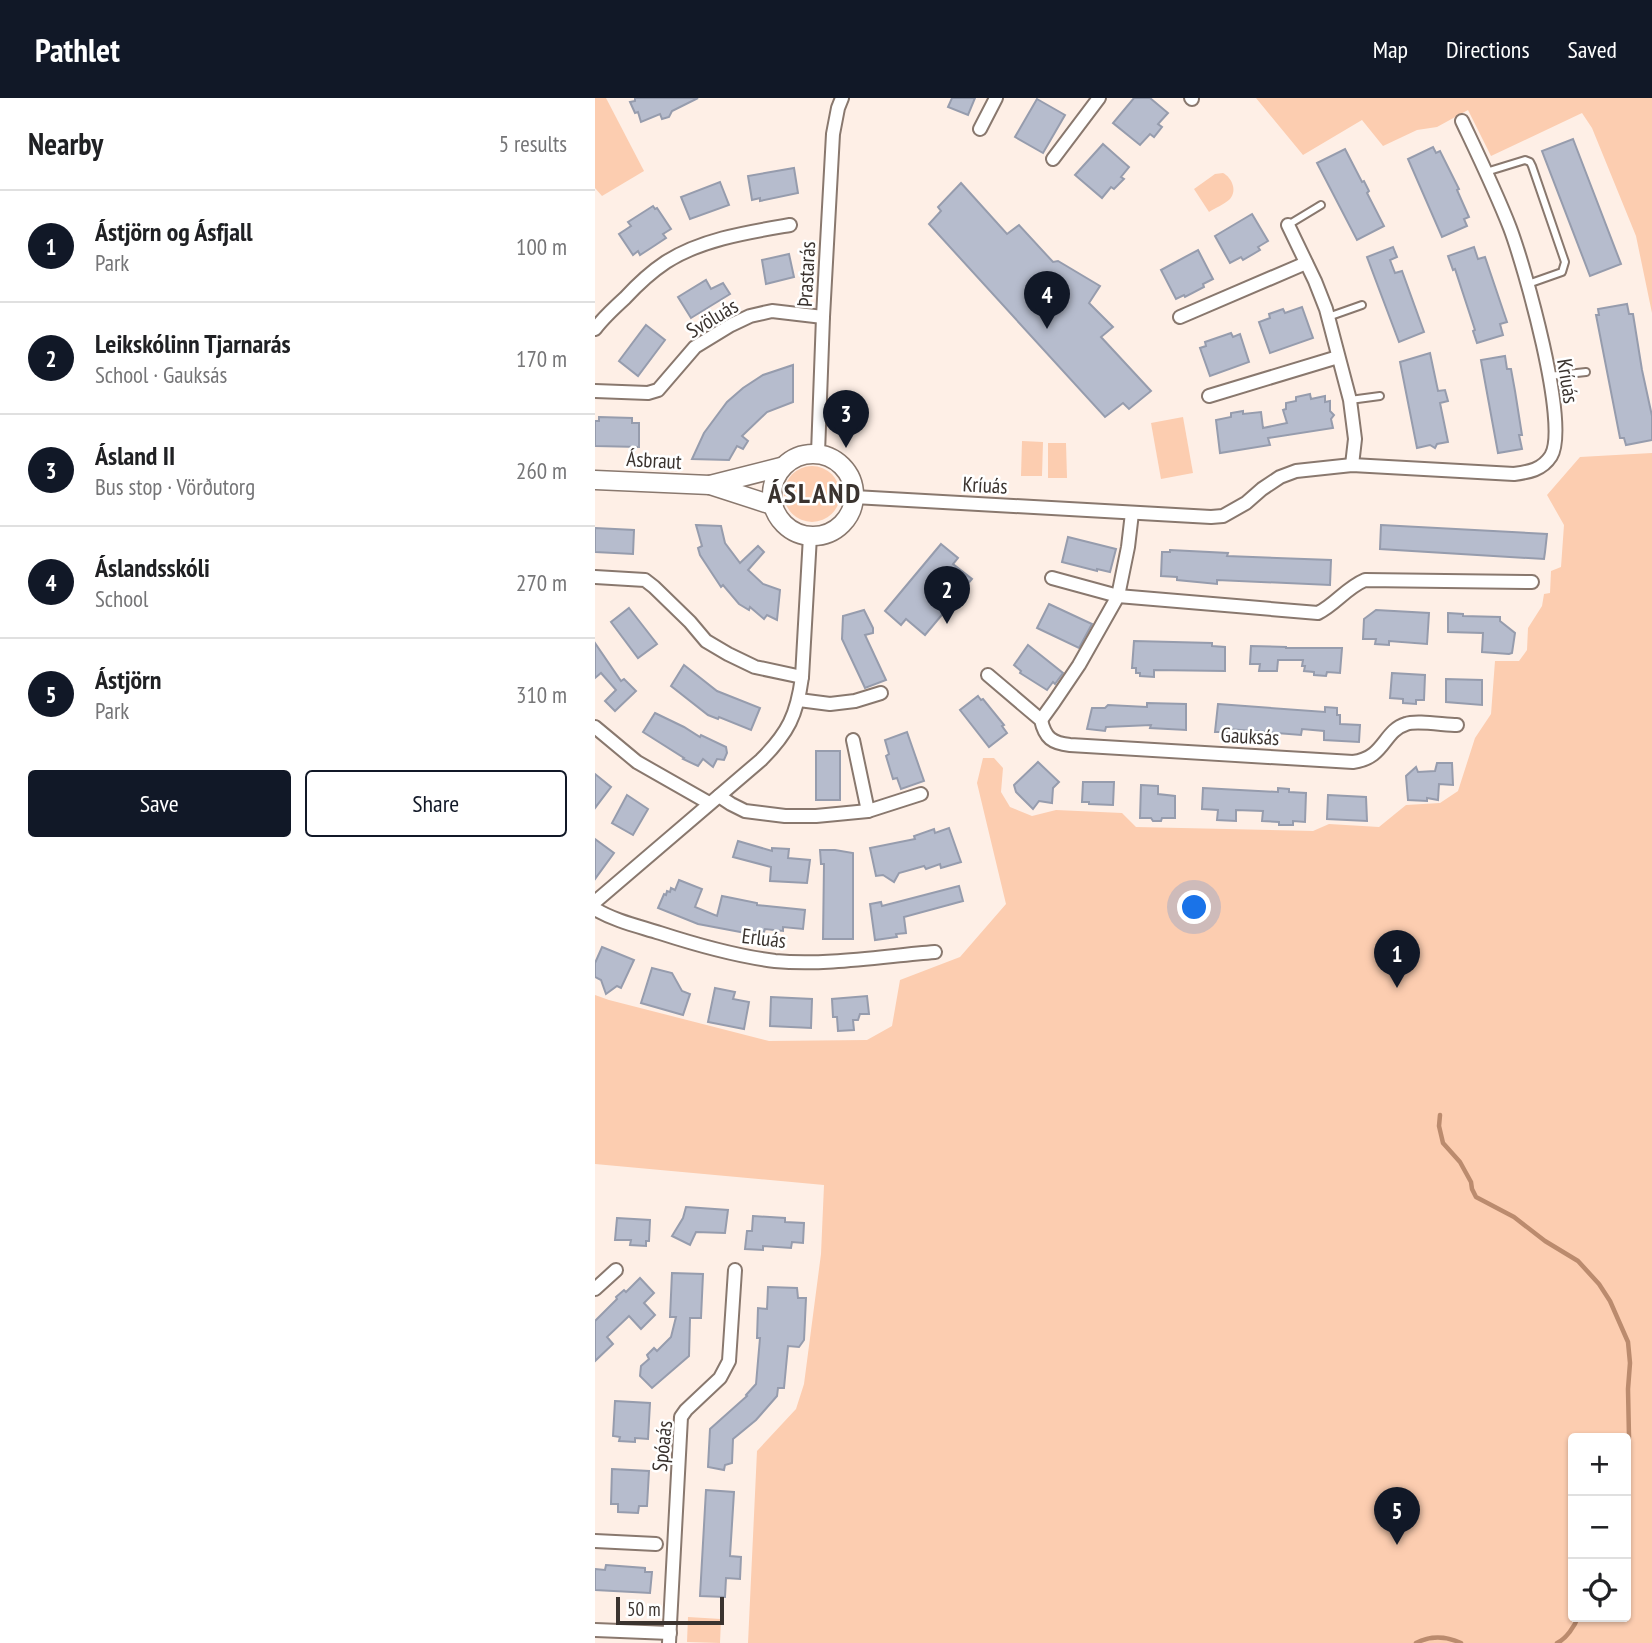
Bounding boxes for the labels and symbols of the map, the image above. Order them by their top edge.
street label: Þrastarás [791,241,821,307]
pin: 4 [1024,271,1070,329]
street label: Svöluás [681,292,743,344]
street label: Kríuás [1551,357,1585,405]
pin: 3 [823,390,869,448]
street label: Ásbraut [626,445,682,475]
street label: Kríuás [962,470,1008,500]
district label: ÁSLAND [767,474,862,511]
pin: 2 [924,566,970,624]
street label: Gauksás [1220,721,1280,751]
your location [1177,890,1211,924]
street label: Erluás [740,922,788,954]
pin: 1 [1374,930,1420,988]
street label: Spóaás [646,1419,678,1473]
pin: 5 [1374,1487,1420,1545]
scale bar [616,1594,725,1626]

